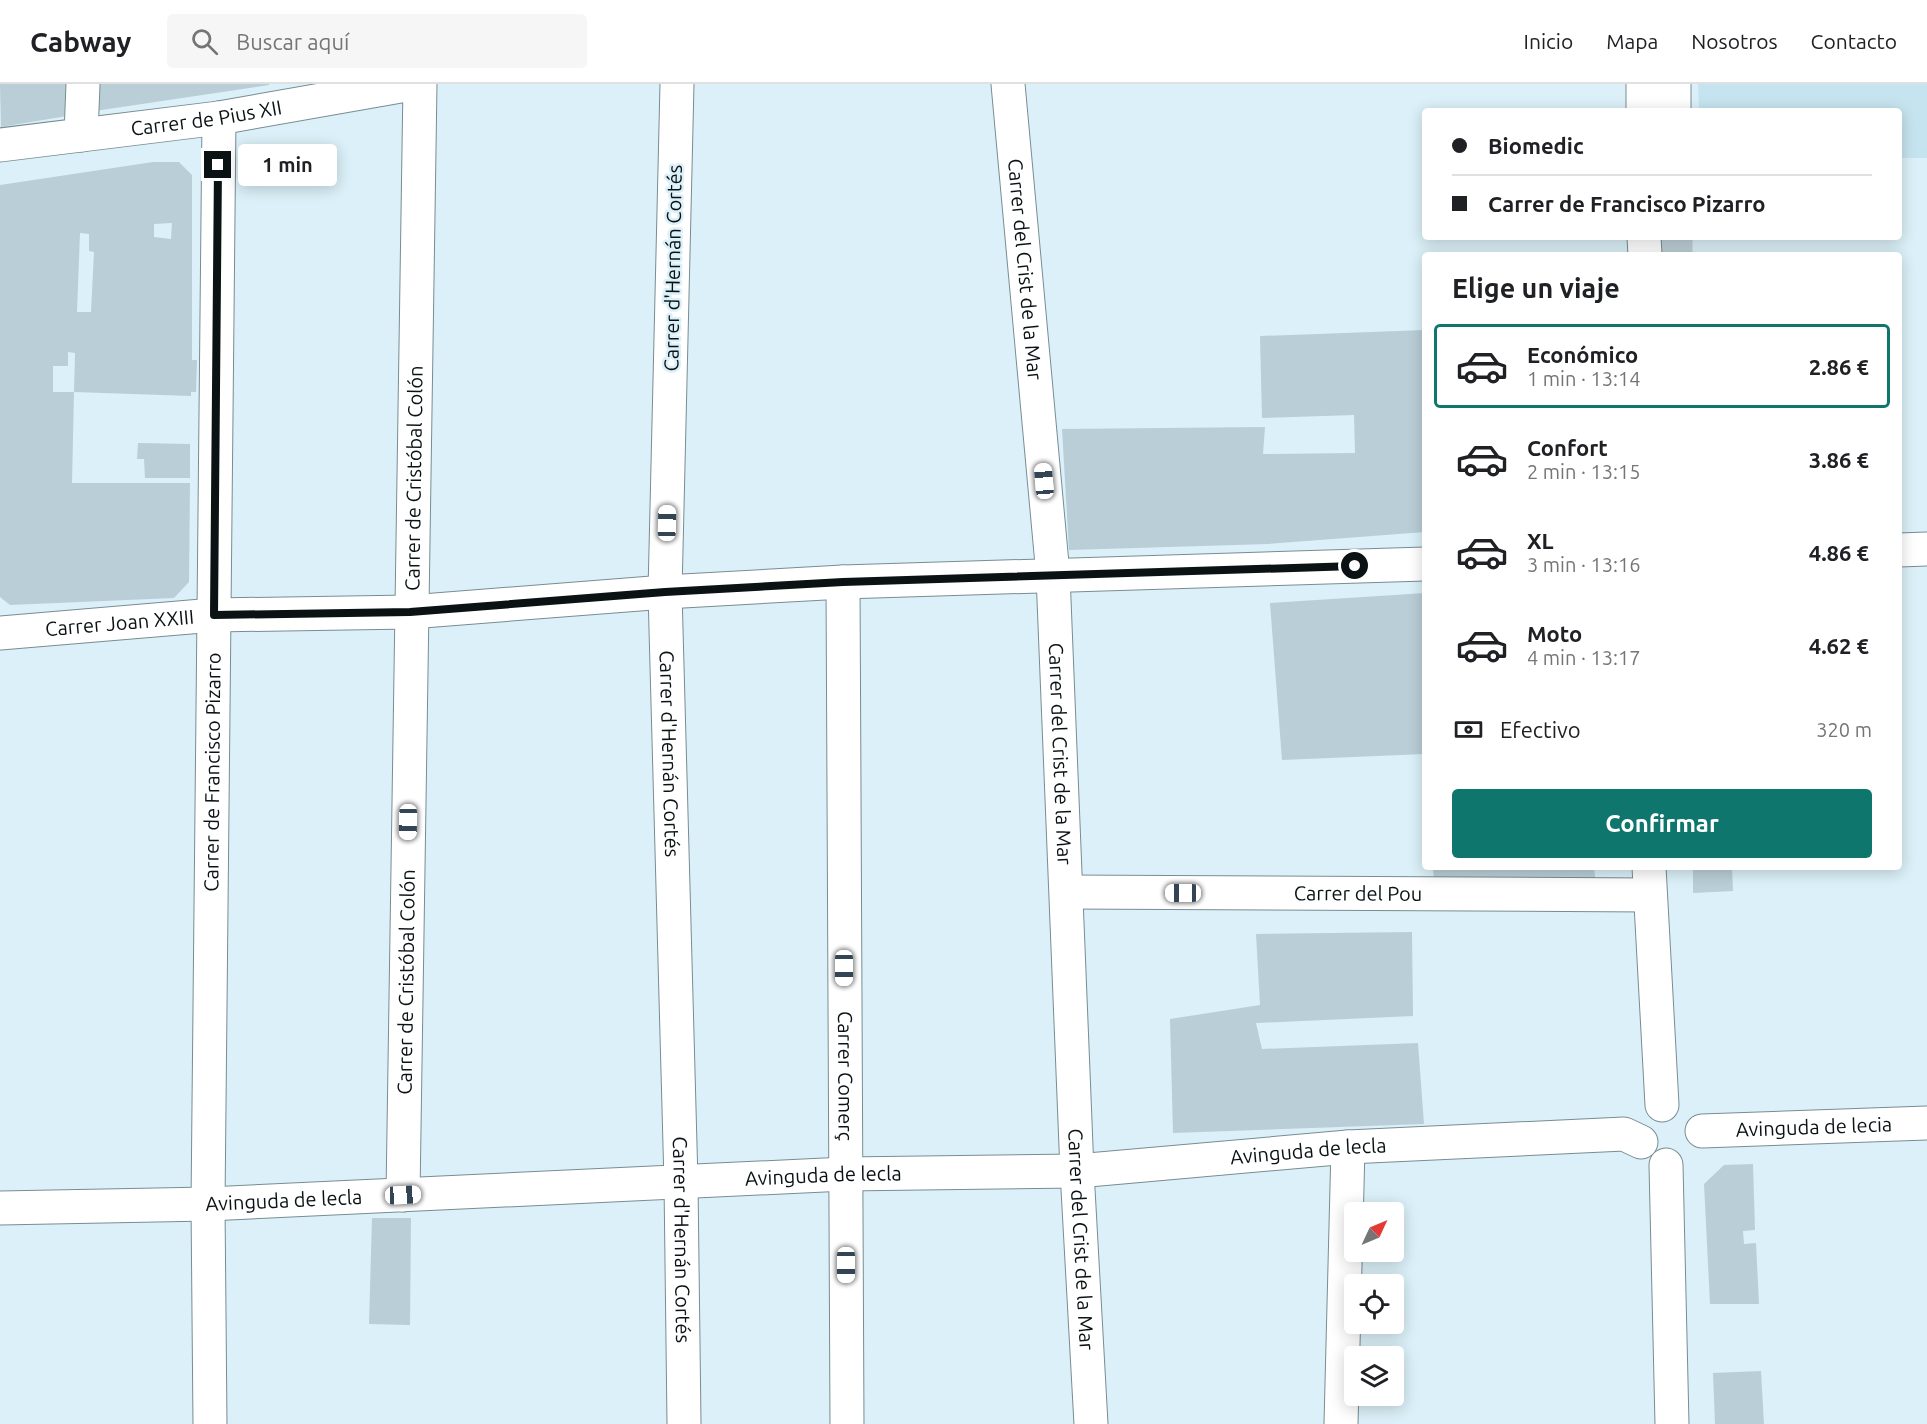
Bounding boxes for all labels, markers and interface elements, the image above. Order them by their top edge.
search box [167,14,587,68]
icon: search [188,25,221,58]
text: Cabway [30,26,131,57]
text: Buscar aquí [236,29,349,54]
text: Inicio [1524,29,1573,53]
text: Mapa [1606,29,1658,53]
text: Nosotros [1691,29,1778,53]
text: Contacto [1811,29,1897,53]
street label: Carrer de Pius XII [129,95,283,140]
text: Biomedic [1488,133,1584,158]
callout: 1 min [239,144,338,186]
route end [204,151,231,178]
text: 1 min [262,153,313,176]
street label: Carrer del Crist de la Mar [1004,157,1047,381]
street label: Carrer d'Hernán Cortés [659,164,686,372]
text: Carrer de Francisco Pizarro [1488,191,1766,216]
text: Elige un viaje [1452,273,1620,303]
icon: car [1455,339,1509,393]
text: Económico [1527,342,1638,367]
text: 2.86 € [1809,354,1869,379]
street label: Carrer de Cristóbal Colón [400,365,427,591]
text: 1 min · 13:14 [1527,367,1641,390]
icon: car [1455,432,1509,486]
text: Confort [1527,435,1608,460]
text: 3.86 € [1809,447,1869,472]
text: 2 min · 13:15 [1527,460,1641,483]
car [1033,462,1055,500]
car [658,505,676,541]
icon: car [1455,525,1509,579]
text: XL [1527,528,1554,553]
text: 4.86 € [1809,540,1869,565]
route start [1341,552,1368,579]
text: 3 min · 13:16 [1527,553,1641,576]
street label: Carrer Joan XXIII [44,605,195,640]
icon: car [1455,618,1509,672]
text: Moto [1527,621,1582,646]
text: 4.62 € [1809,633,1869,658]
street label: Carrer del Crist de la Mar [1045,642,1077,866]
text: 4 min · 13:17 [1527,646,1641,669]
street label: Carrer d'Hernán Cortés [656,650,684,858]
street label: Carrer de Francisco Pizarro [199,652,225,892]
icon: cash [1452,713,1485,746]
text: Efectivo [1500,717,1581,742]
text: 320 m [1816,718,1872,741]
button: Confirmar [1452,789,1872,858]
car [399,804,417,840]
street label: Carrer de Cristóbal Colón [393,869,419,1095]
street label: Carrer del Pou [1294,881,1422,905]
car [1165,884,1201,902]
car [835,950,853,986]
street label: Carrer Comerç [834,1011,858,1141]
street label: Avinguda de lecia [1735,1112,1892,1141]
street label: Carrer del Crist de la Mar [1064,1128,1099,1351]
street label: Avinguda de lecla [1229,1133,1387,1168]
street label: Carrer d'Hernán Cortés [669,1136,695,1343]
street label: Avinguda de lecla [744,1161,902,1190]
street label: Avinguda de lecla [205,1185,363,1215]
car [385,1185,421,1205]
north arrow [1344,1202,1404,1262]
map controls [1344,1202,1404,1406]
car [837,1247,855,1283]
button: locate [1344,1274,1404,1334]
button: layers [1344,1346,1404,1406]

